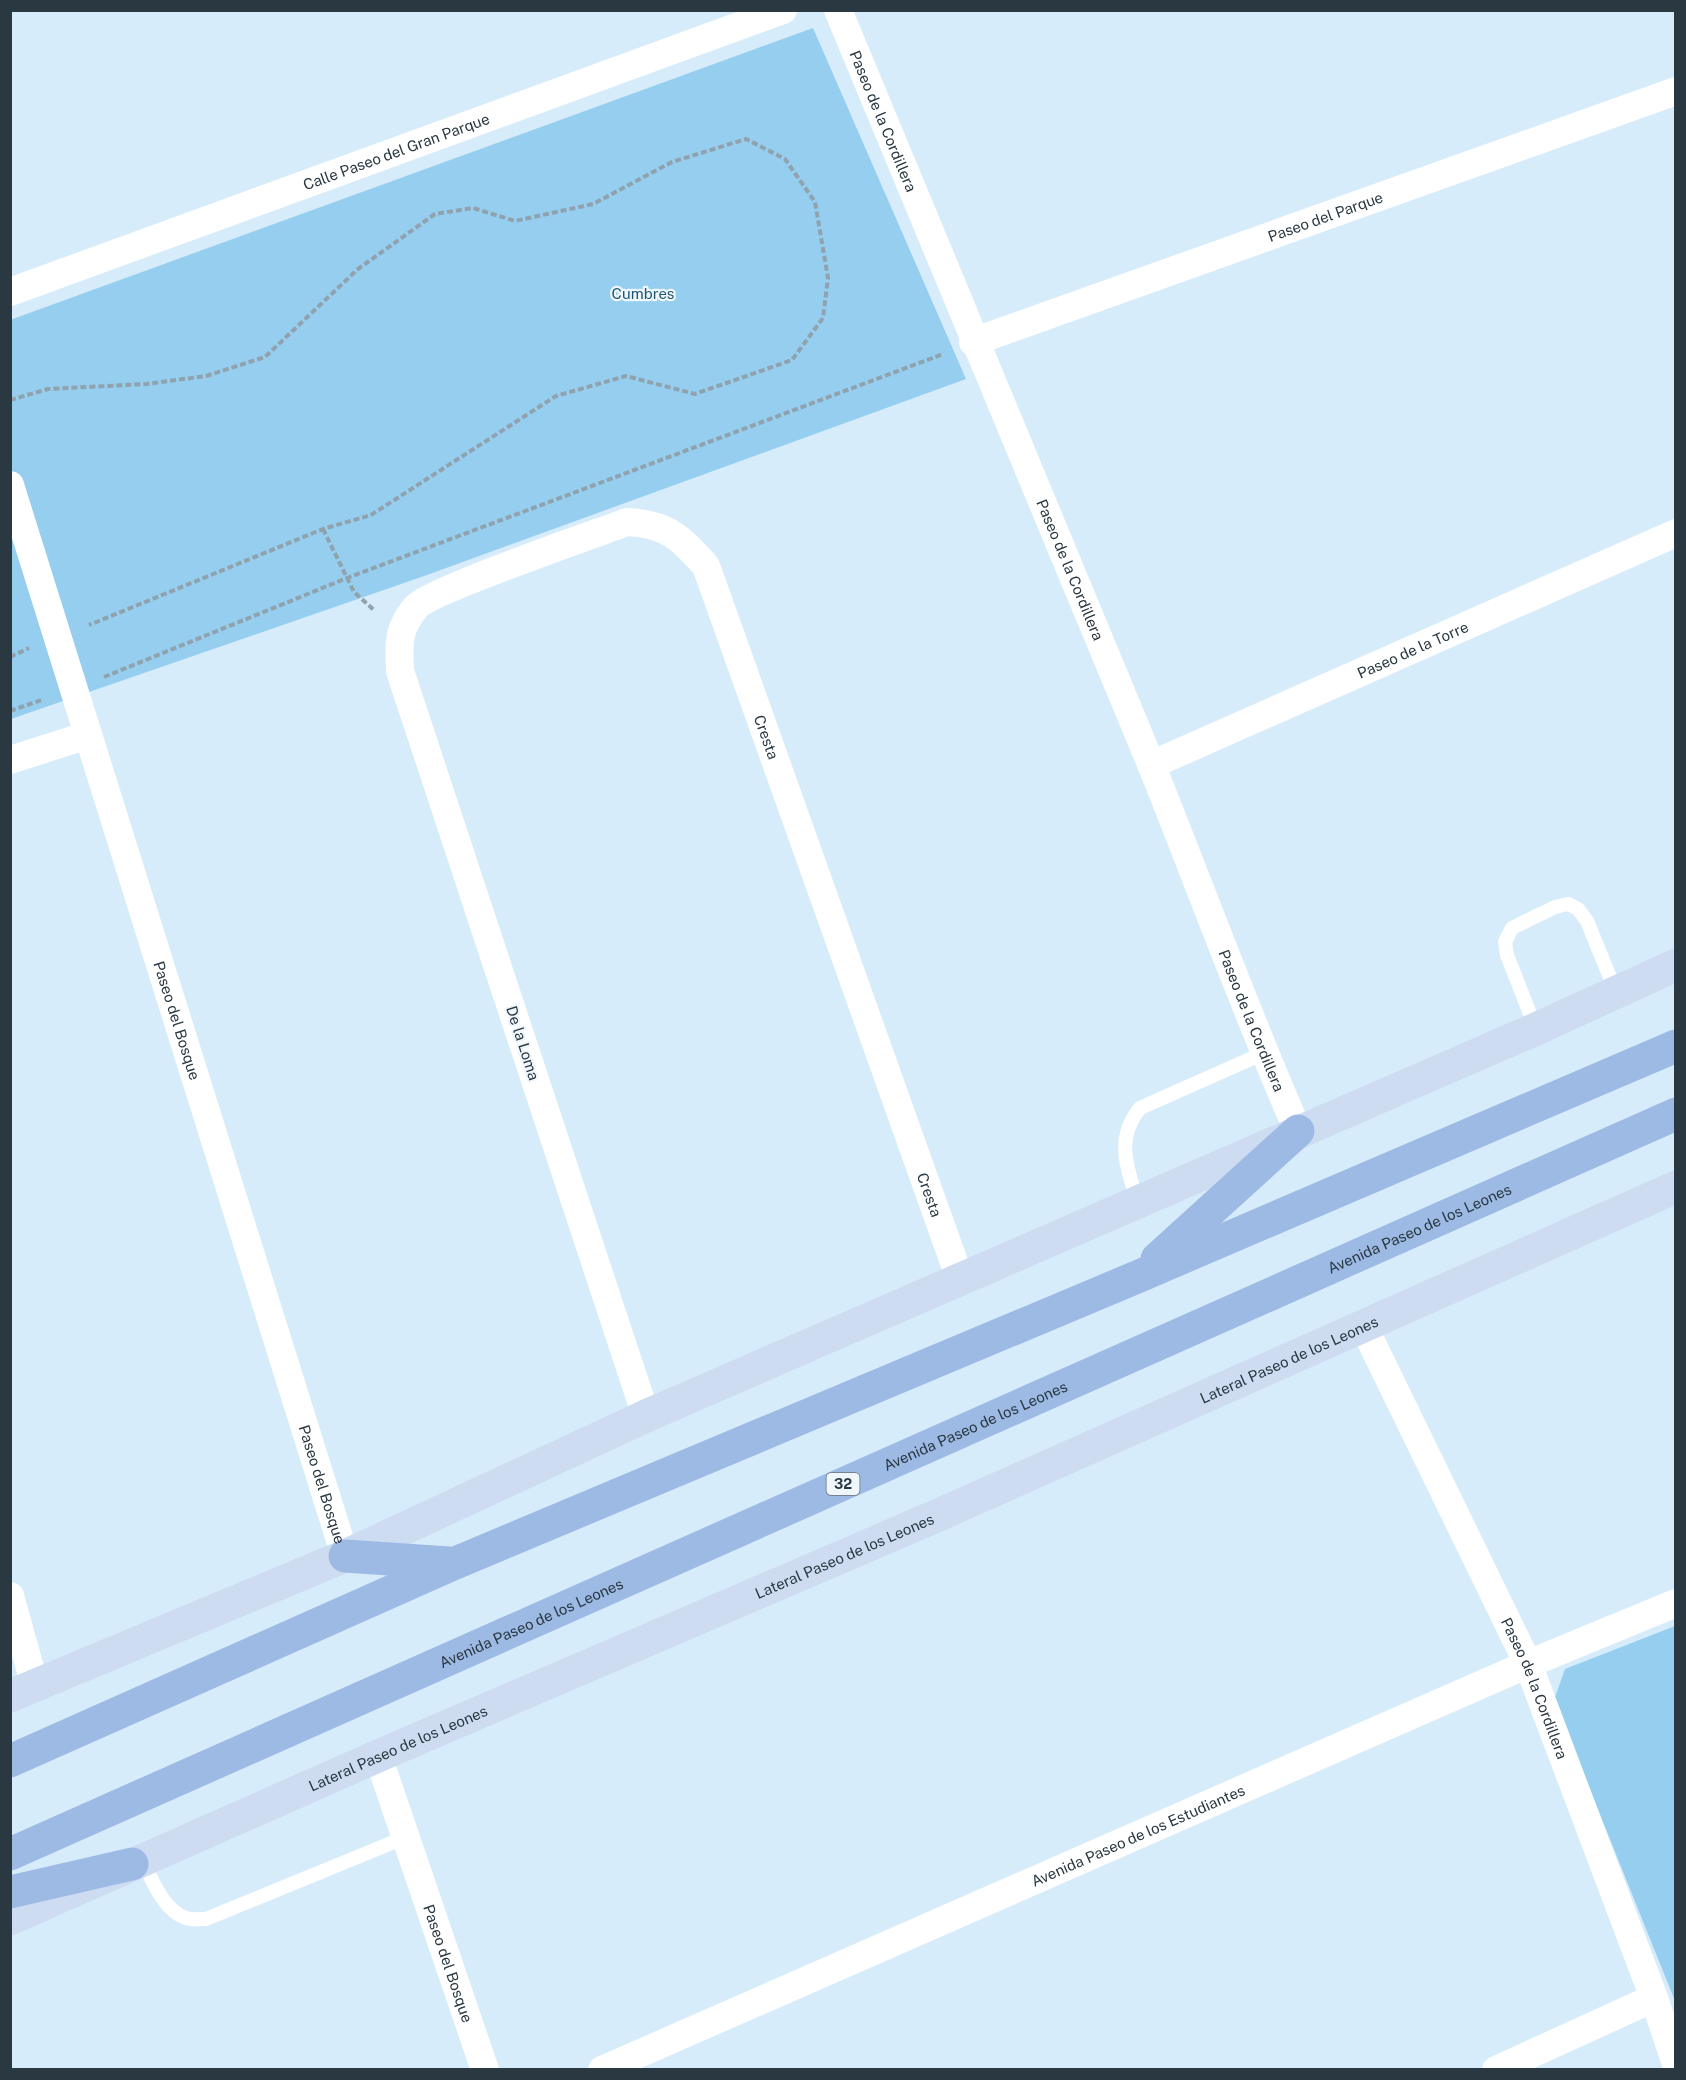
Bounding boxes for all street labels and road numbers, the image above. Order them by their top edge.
street label: Paseo de la Cordillera [847,48,920,194]
street label: Calle Paseo del Gran Parque [301,109,492,193]
street label: Paseo del Parque [1265,188,1385,245]
street label: Paseo de la Cordillera [1034,496,1108,643]
street label: Paseo de la Torre [1355,617,1471,681]
street label: Cresta [751,712,783,761]
street label: Paseo de la Cordillera [1216,947,1288,1094]
street label: Paseo del Bosque [151,959,204,1082]
street label: De la Loma [503,1004,543,1082]
street label: Cresta [914,1170,946,1219]
street label: Avenida Paseo de los Leones [1325,1180,1514,1276]
street label: Lateral Paseo de los Leones [1197,1312,1380,1406]
street label: Avenida Paseo de los Leones [881,1377,1070,1474]
street label: Paseo del Bosque [296,1423,349,1546]
road number: 32 [826,1473,860,1495]
street label: Lateral Paseo de los Leones [752,1510,936,1602]
street label: Avenida Paseo de los Leones [436,1574,626,1671]
street label: Paseo de la Cordillera [1498,1615,1571,1761]
street label: Lateral Paseo de los Leones [306,1702,490,1794]
street label: Avenida Paseo de los Estudiantes [1028,1781,1247,1889]
street label: Paseo del Bosque [421,1902,477,2025]

